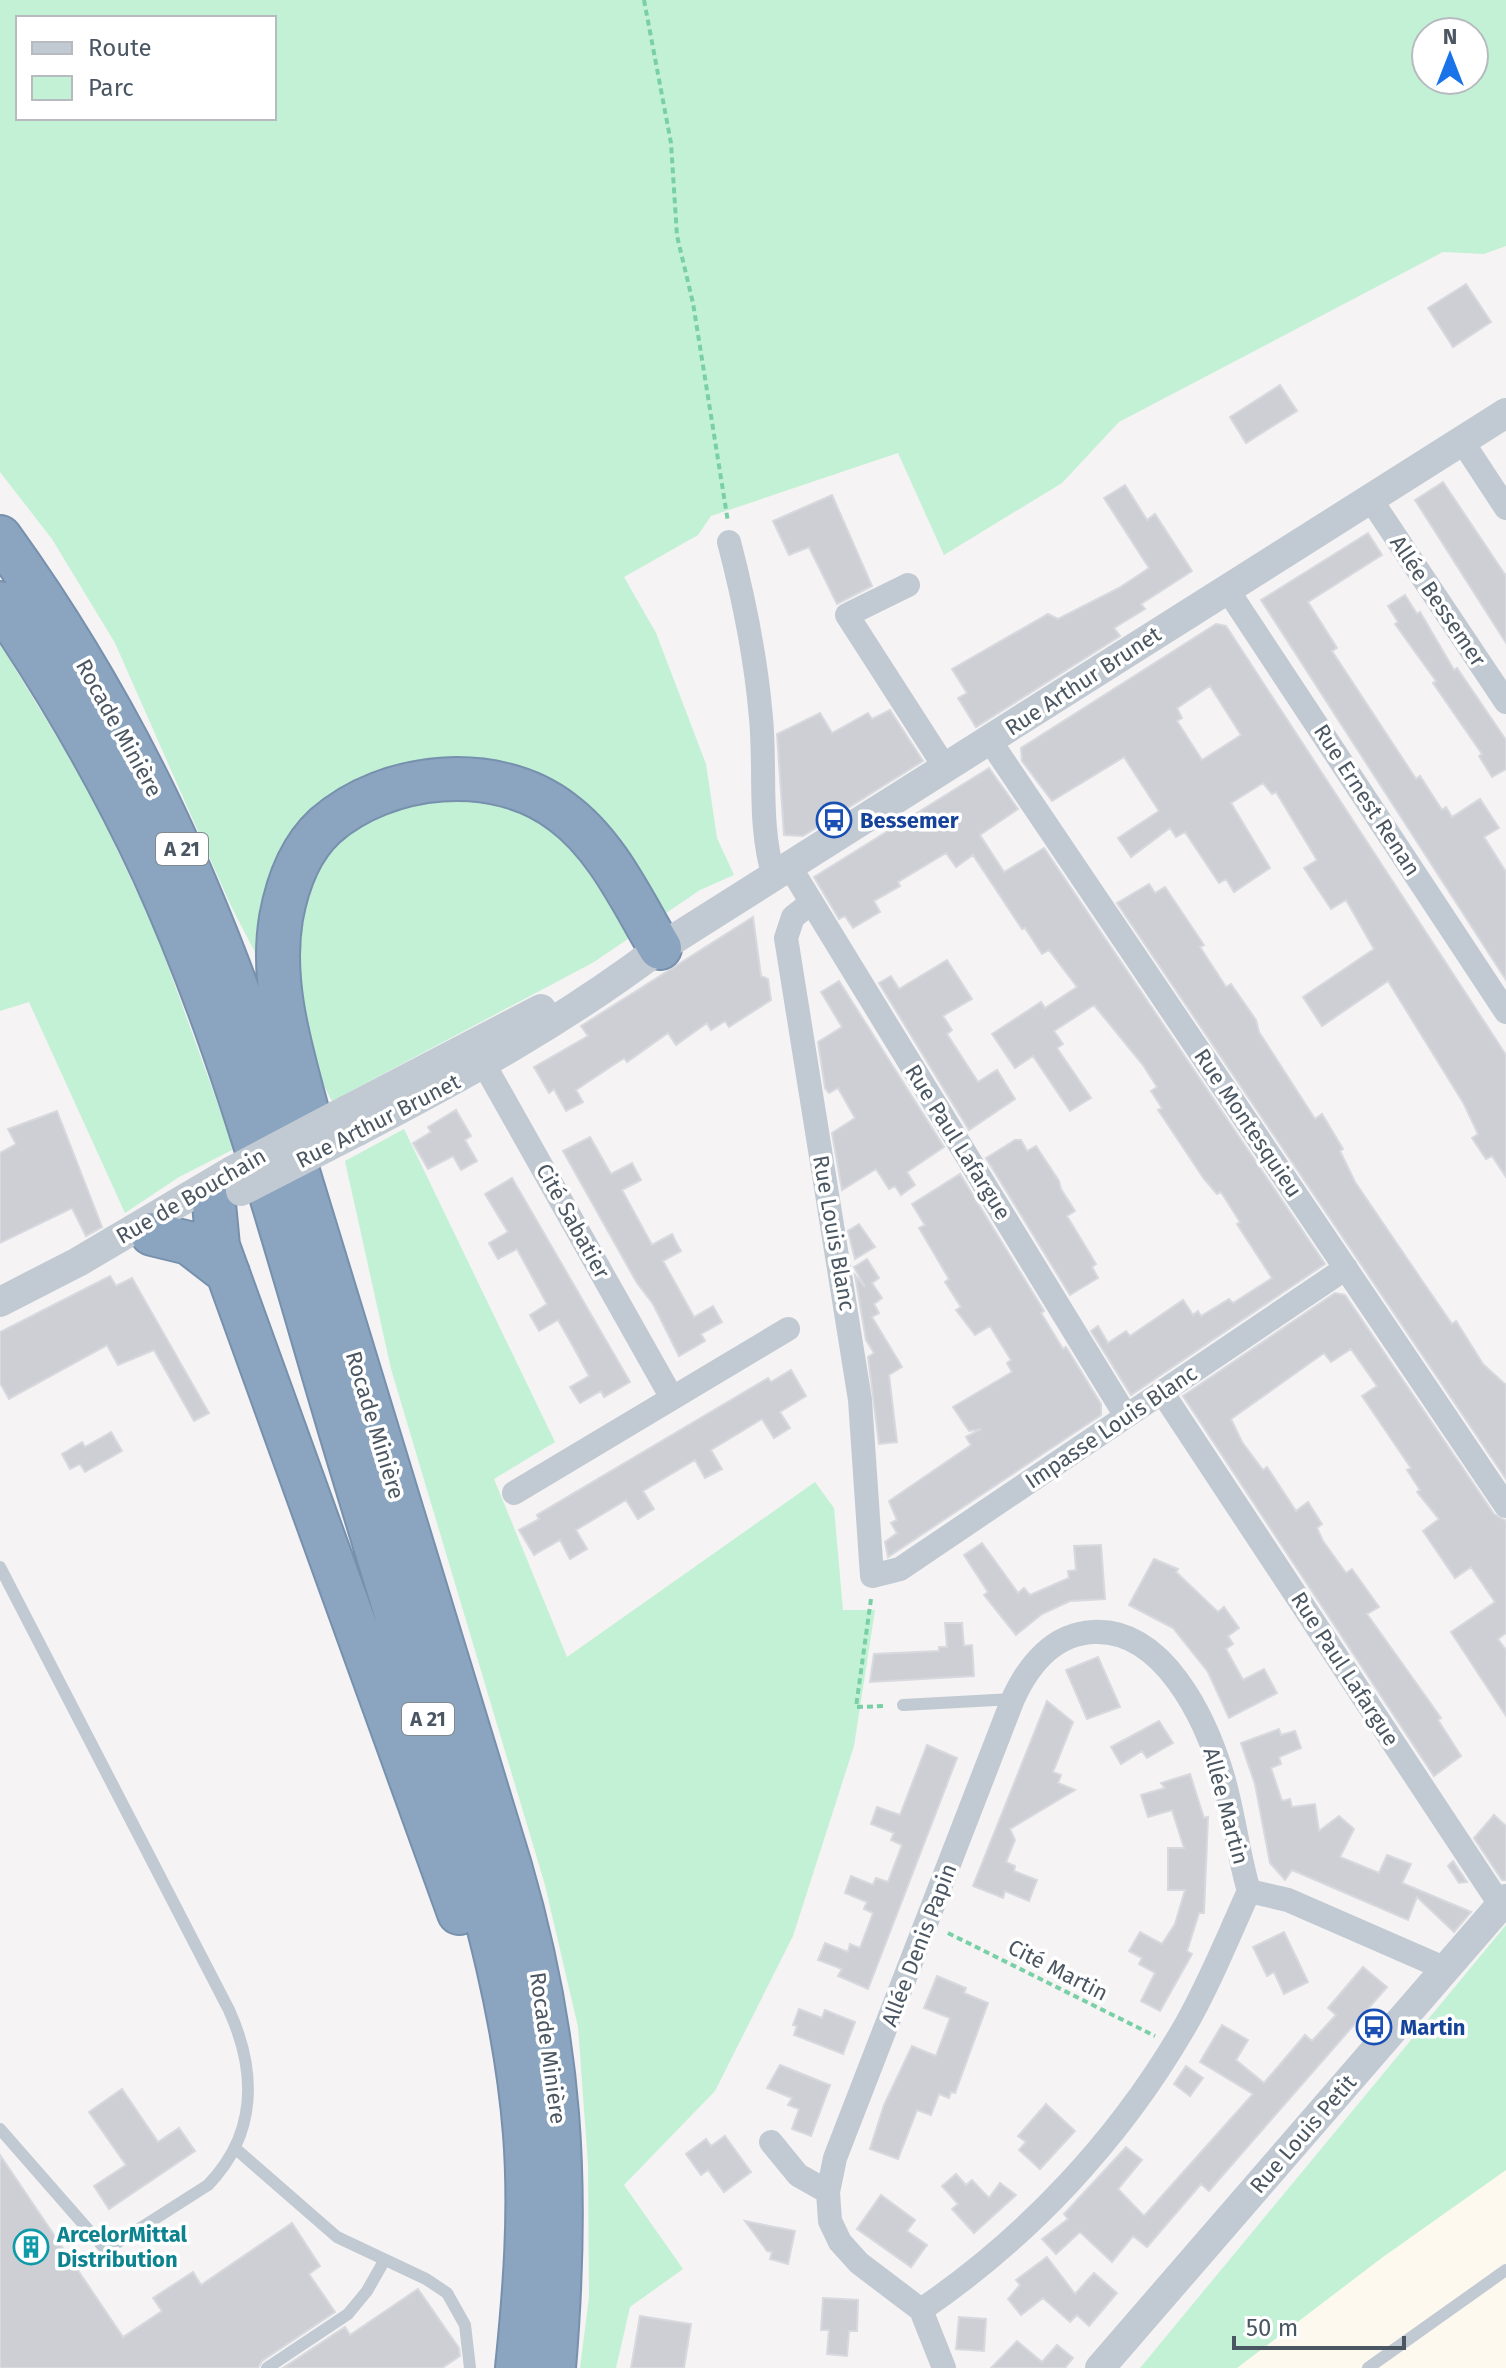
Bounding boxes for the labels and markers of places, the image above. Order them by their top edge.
bus stop icon: Bessemer [815,801,853,839]
place label: Bessemer [860,807,959,834]
bus stop icon: Martin [1355,2008,1393,2046]
place label: Martin [1400,2014,1466,2041]
place label: ArcelorMittal Distribution [56,2221,188,2273]
building icon: ArcelorMittal Distribution [12,2228,50,2266]

